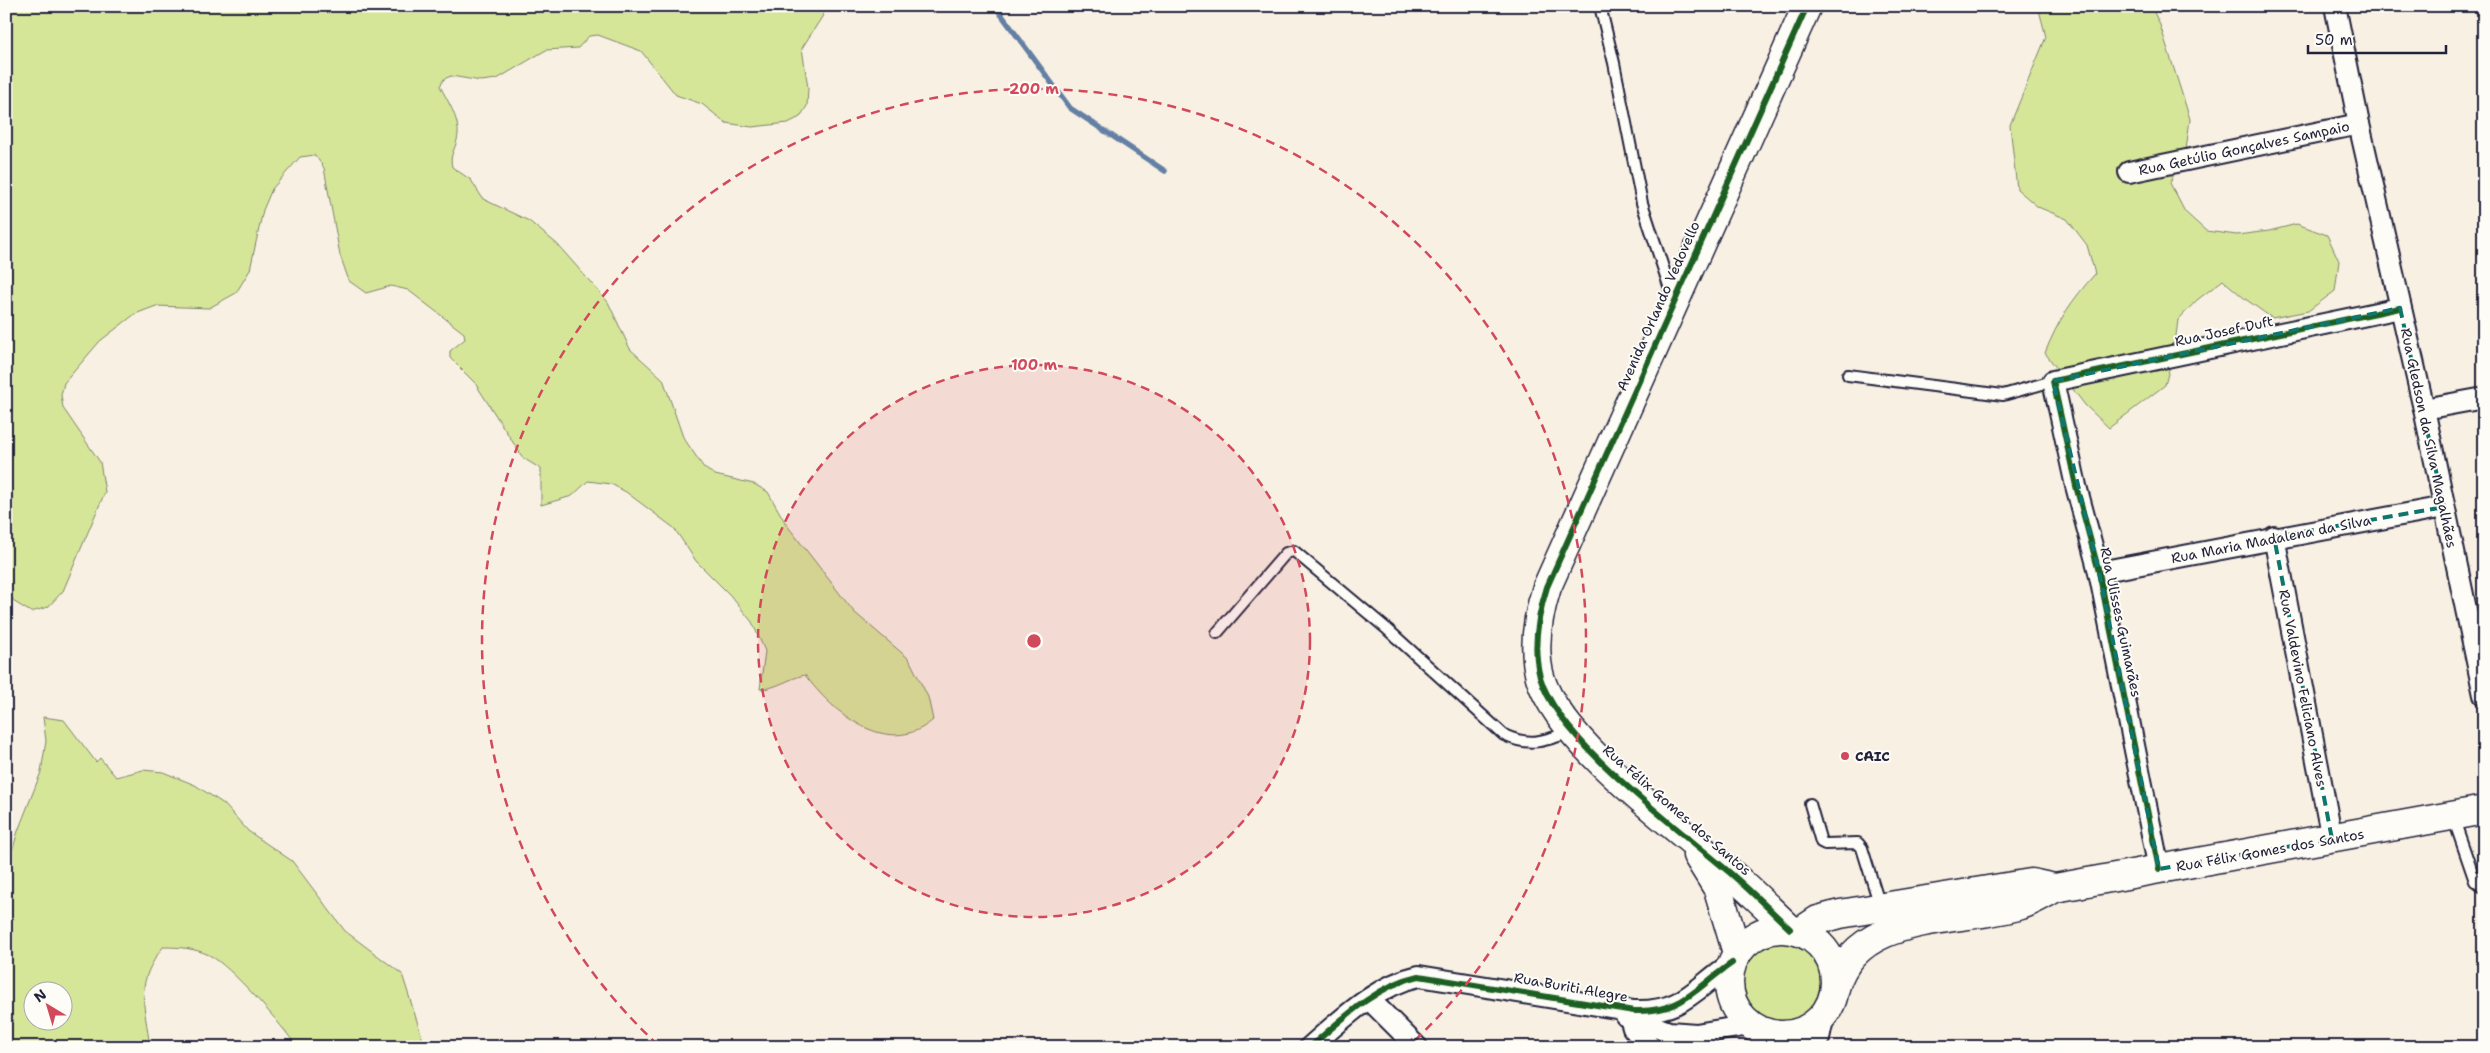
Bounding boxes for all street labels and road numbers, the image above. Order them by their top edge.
street label: Rua Getúlio Gonçalves Sampaio [2137,117,2351,179]
street label: Avenida Orlando Vedovello [1612,218,1704,394]
street label: Rua Josef Duft [2173,312,2275,350]
street label: Rua Gledson da Silva Magalhães [2397,326,2461,550]
street label: Rua Maria Madalena da Silva [2169,511,2373,567]
street label: Rua Ulisses Guimarães [2096,545,2146,699]
street label: Rua Valdevino Feliciano Alves [2275,588,2331,788]
street label: Rua Félix Gomes dos Santos [1599,741,1755,879]
street label: Rua Félix Gomes dos Santos [2174,825,2366,875]
street label: Rua Buriti Alegre [1513,968,1630,1006]

